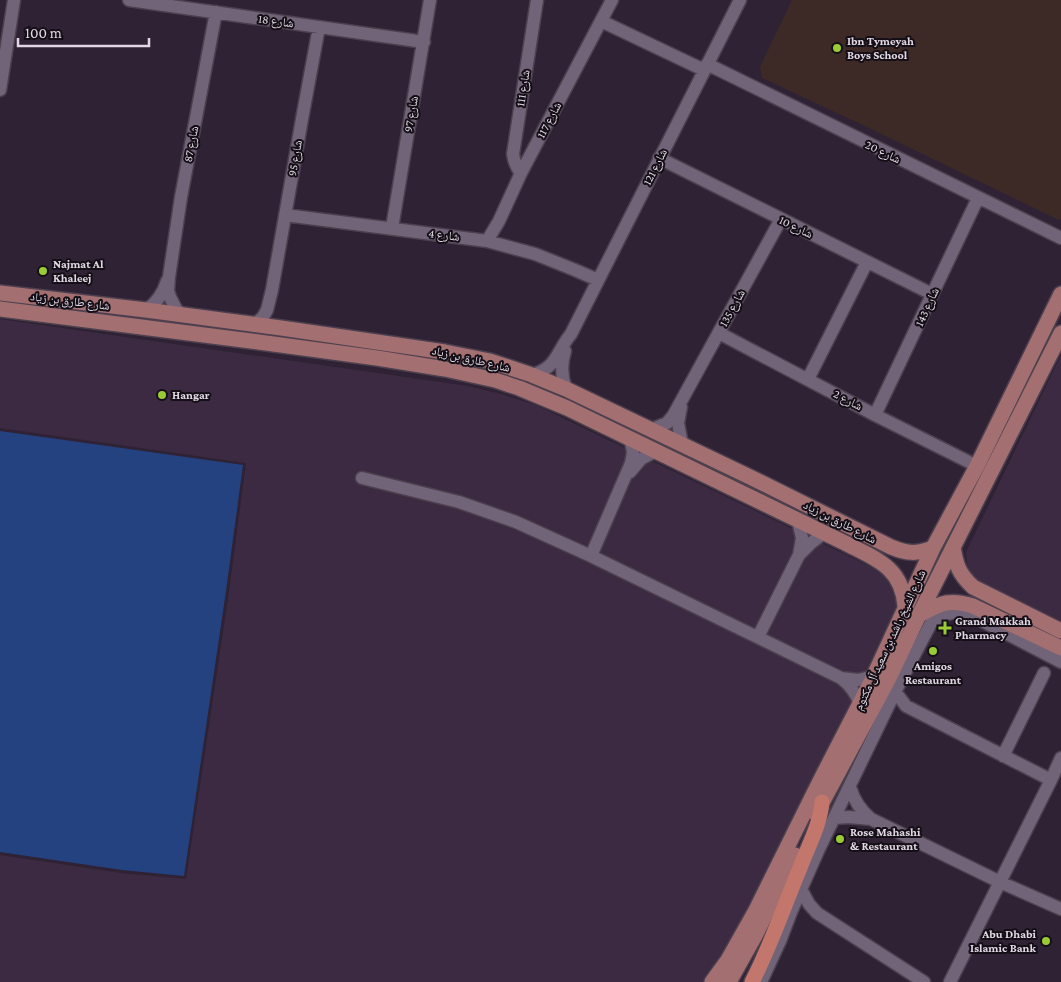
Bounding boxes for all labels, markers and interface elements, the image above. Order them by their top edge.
street label: شارع 18 [257,12,295,31]
scale bar [18,15,149,47]
text: 100 m [25,25,62,41]
place label: Ibn Tymeyah Boys School [847,34,914,62]
marker: Ibn Tymeyah Boys School [831,42,843,54]
street label: شارع 111 [513,69,534,108]
street label: شارع 97 [401,95,422,133]
street label: شارع 117 [534,100,565,141]
street label: شارع 87 [181,125,202,163]
street label: شارع 20 [863,137,903,167]
street label: شارع 95 [285,139,306,177]
street label: شارع 121 [640,146,671,188]
street label: شارع 10 [776,213,815,242]
street label: شارع 4 [428,226,460,245]
place label: Najmat Al Khaleej [53,257,104,285]
marker: Najmat Al Khaleej [37,265,49,277]
street label: شارع 143 [912,285,943,329]
street label: شارع 135 [716,287,749,330]
street label: شارع طارق بن زياد [29,289,111,314]
street label: شارع طارق بن زياد [430,343,512,376]
street label: شارع 2 [831,387,865,414]
place label: Hangar [172,388,210,402]
marker: Hangar [156,389,168,401]
street label: شارع طارق بن زياد [801,498,879,547]
street label: شارع الشيخ راشد بن سعيد آل مكتوم [851,568,930,713]
place label: Grand Makkah Pharmacy [955,614,1031,642]
marker: Grand Makkah Pharmacy [939,622,951,634]
marker: Amigos Restaurant [927,645,939,657]
place label: Amigos Restaurant [905,659,962,687]
place label: Rose Mahashi & Restaurant [850,825,921,853]
marker: Rose Mahashi & Restaurant [834,833,846,845]
place label: Abu Dhabi Islamic Bank [970,927,1037,955]
marker: Abu Dhabi Islamic Bank [1040,935,1052,947]

